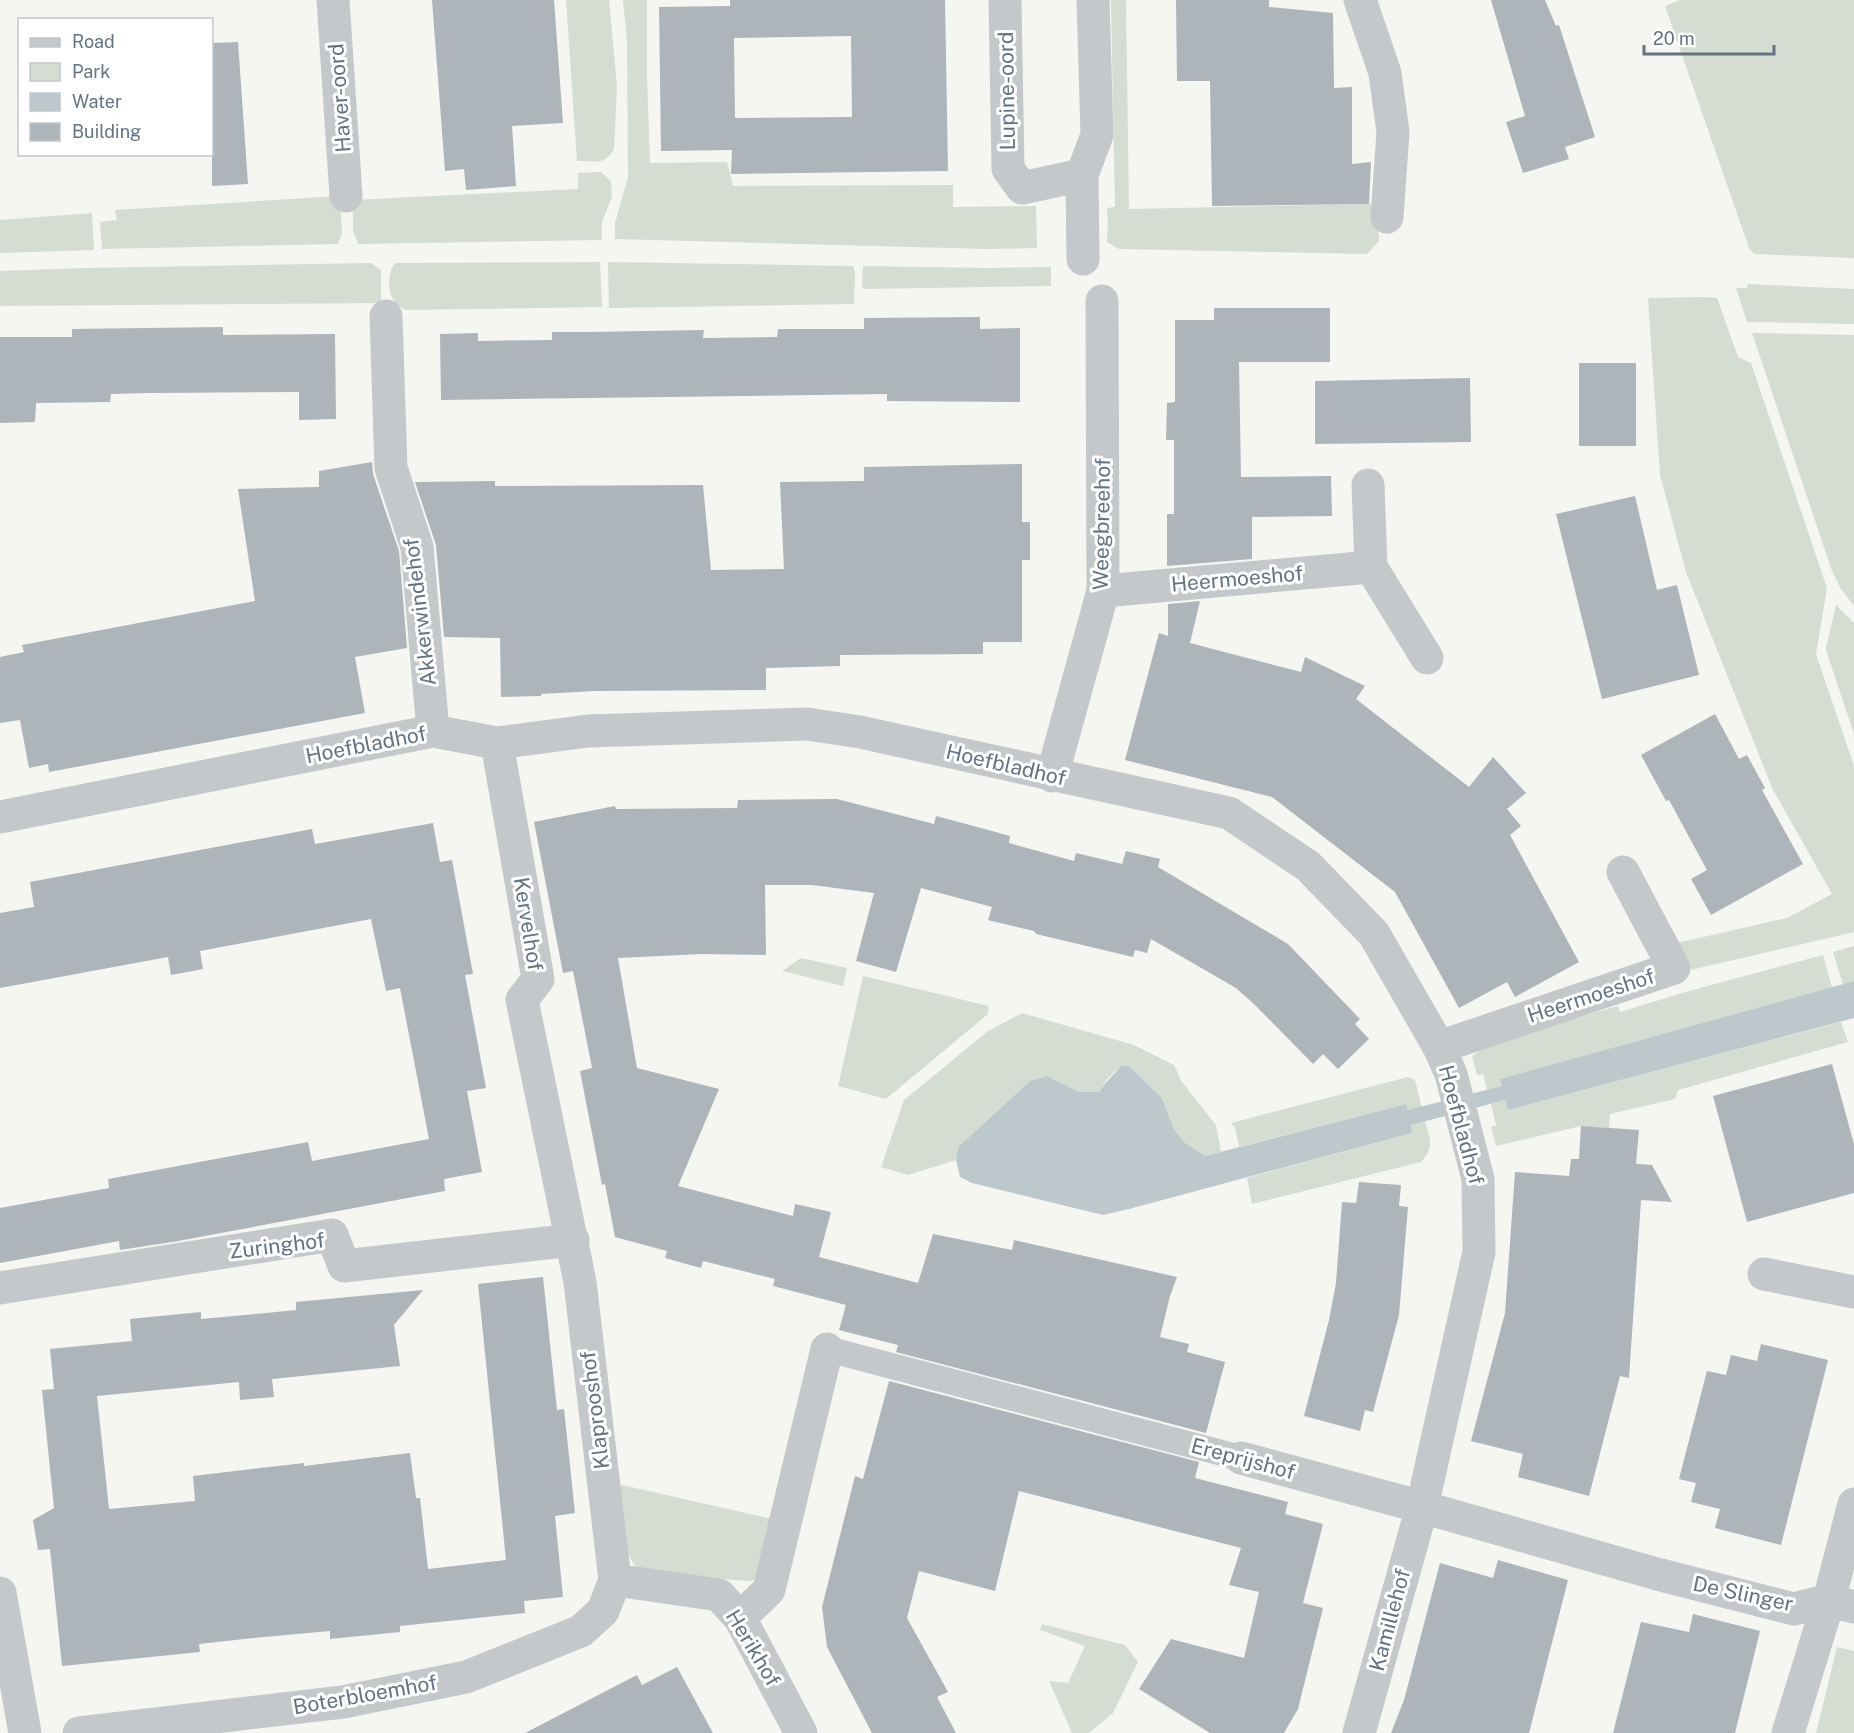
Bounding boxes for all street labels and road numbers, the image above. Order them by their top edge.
street label: Lupine-oord [993,31,1020,151]
street label: Haver-oord [323,43,356,153]
street label: Weegbreehof [1088,458,1115,590]
street label: Akkerwindehof [398,537,441,687]
street label: Heermoeshof [1170,560,1304,597]
street label: Hoefbladhof [303,721,428,768]
street label: Hoefbladhof [944,739,1069,790]
street label: Kervelhof [509,875,548,973]
street label: Heermoeshof [1524,963,1658,1028]
street label: Hoefbladhof [1434,1062,1489,1187]
street label: Zuringhof [228,1227,326,1264]
street label: Klaprooshof [575,1350,614,1471]
street label: Ereprijshof [1188,1433,1298,1484]
street label: Kamillehof [1364,1566,1415,1674]
street label: De Slinger [1691,1571,1796,1616]
street label: Herikhof [721,1605,786,1691]
street label: Boterbloemhof [291,1670,439,1719]

